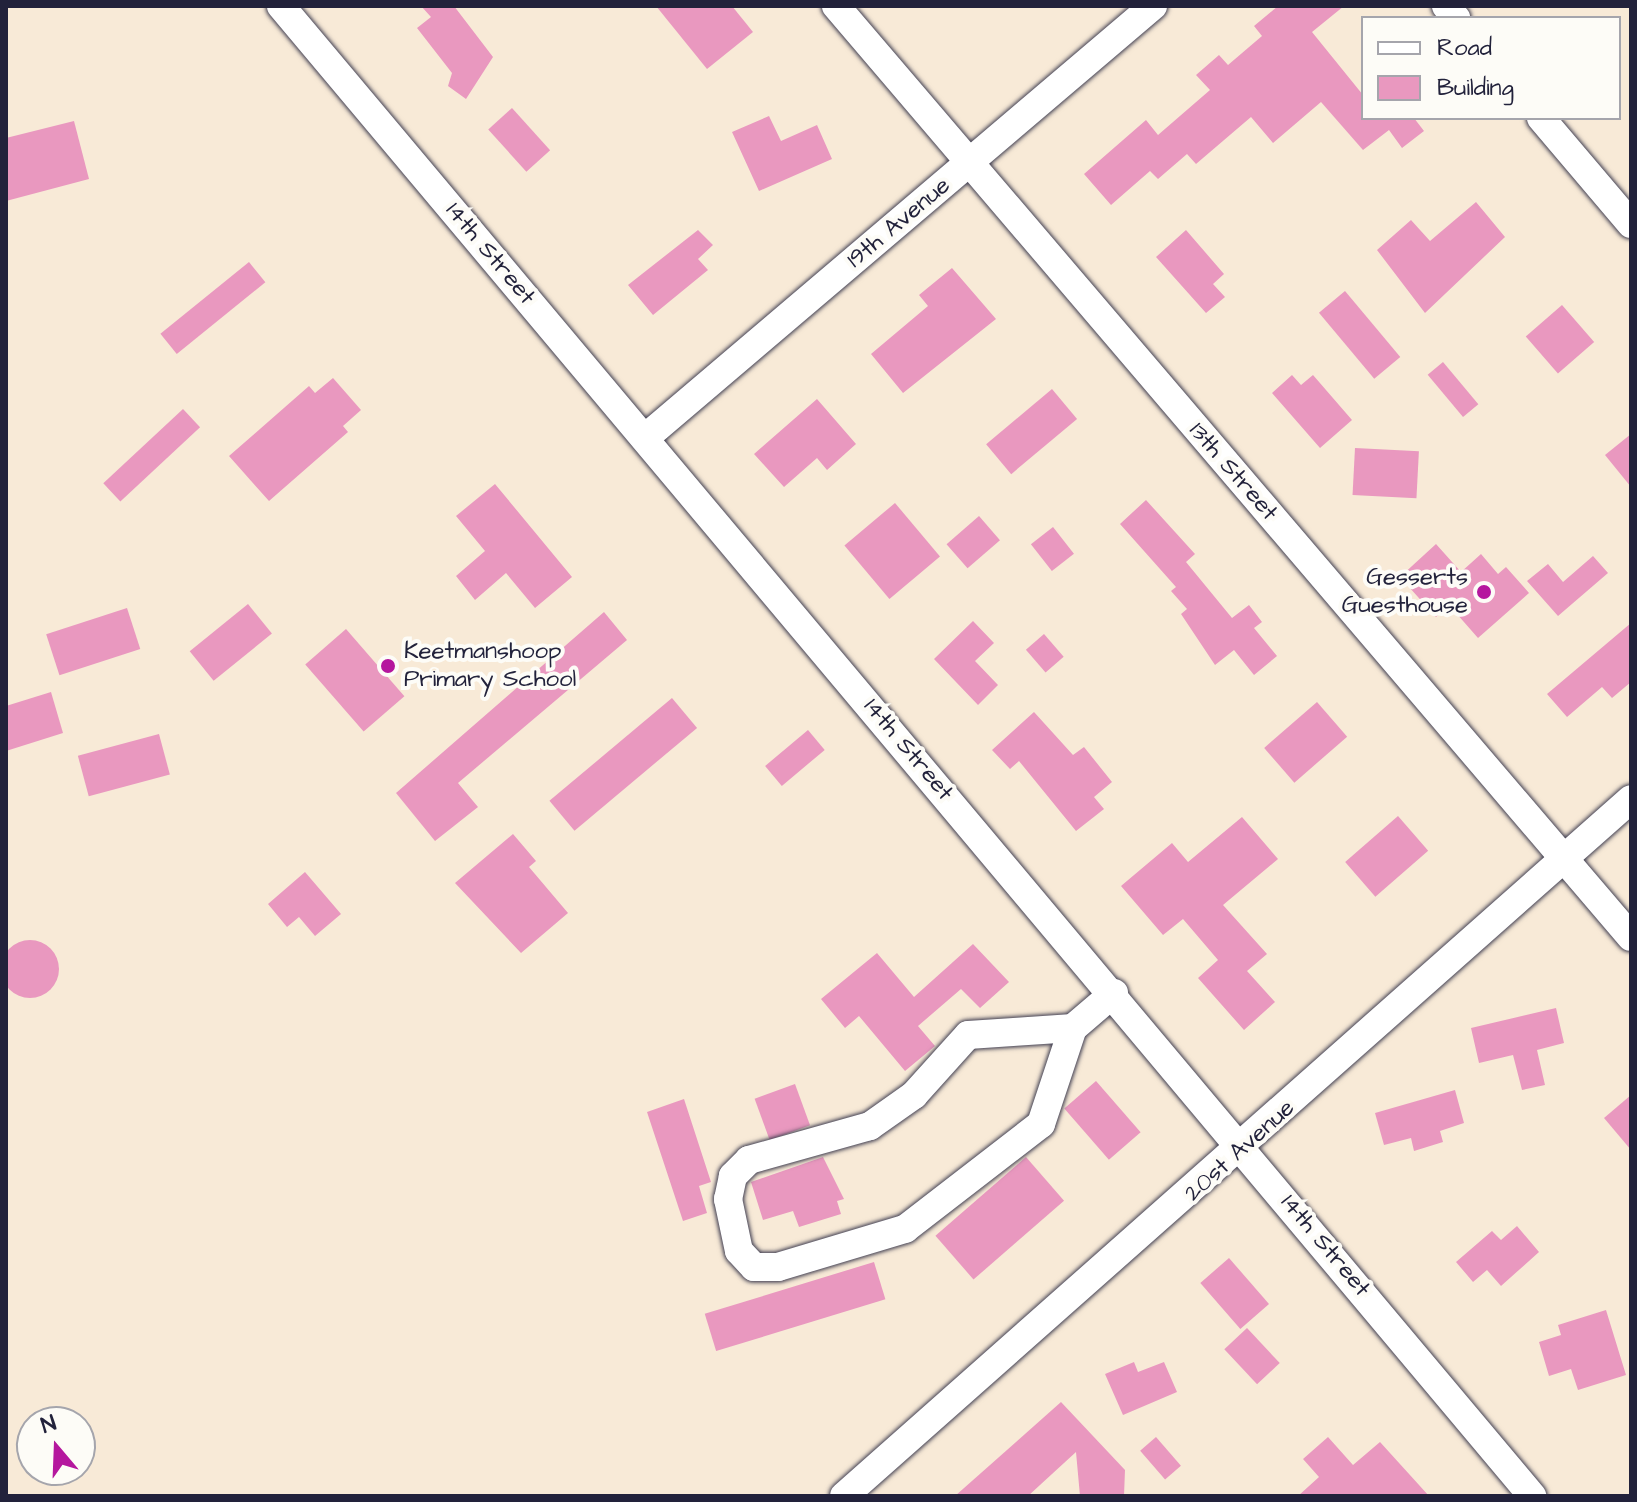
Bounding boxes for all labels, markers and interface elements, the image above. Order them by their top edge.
legend [1361,16,1621,120]
text: Road [1437,31,1492,65]
text: Building [1437,71,1514,105]
street label: 19th Avenue [842,172,956,274]
street label: 14th Street [439,197,541,311]
street label: 13th Street [1183,417,1283,527]
place label: Gesserts Guesthouse [1342,564,1468,620]
marker: Gesserts Guesthouse [1475,583,1493,601]
place label: Keetmanshoop Primary School [404,638,576,694]
marker: Keetmanshoop Primary School [379,657,397,675]
street label: 14th Street [857,693,959,807]
street label: 20st Avenue [1179,1094,1301,1208]
street label: 14th Street [1274,1189,1376,1303]
north arrow [16,1406,96,1486]
text: N [37,1408,60,1442]

